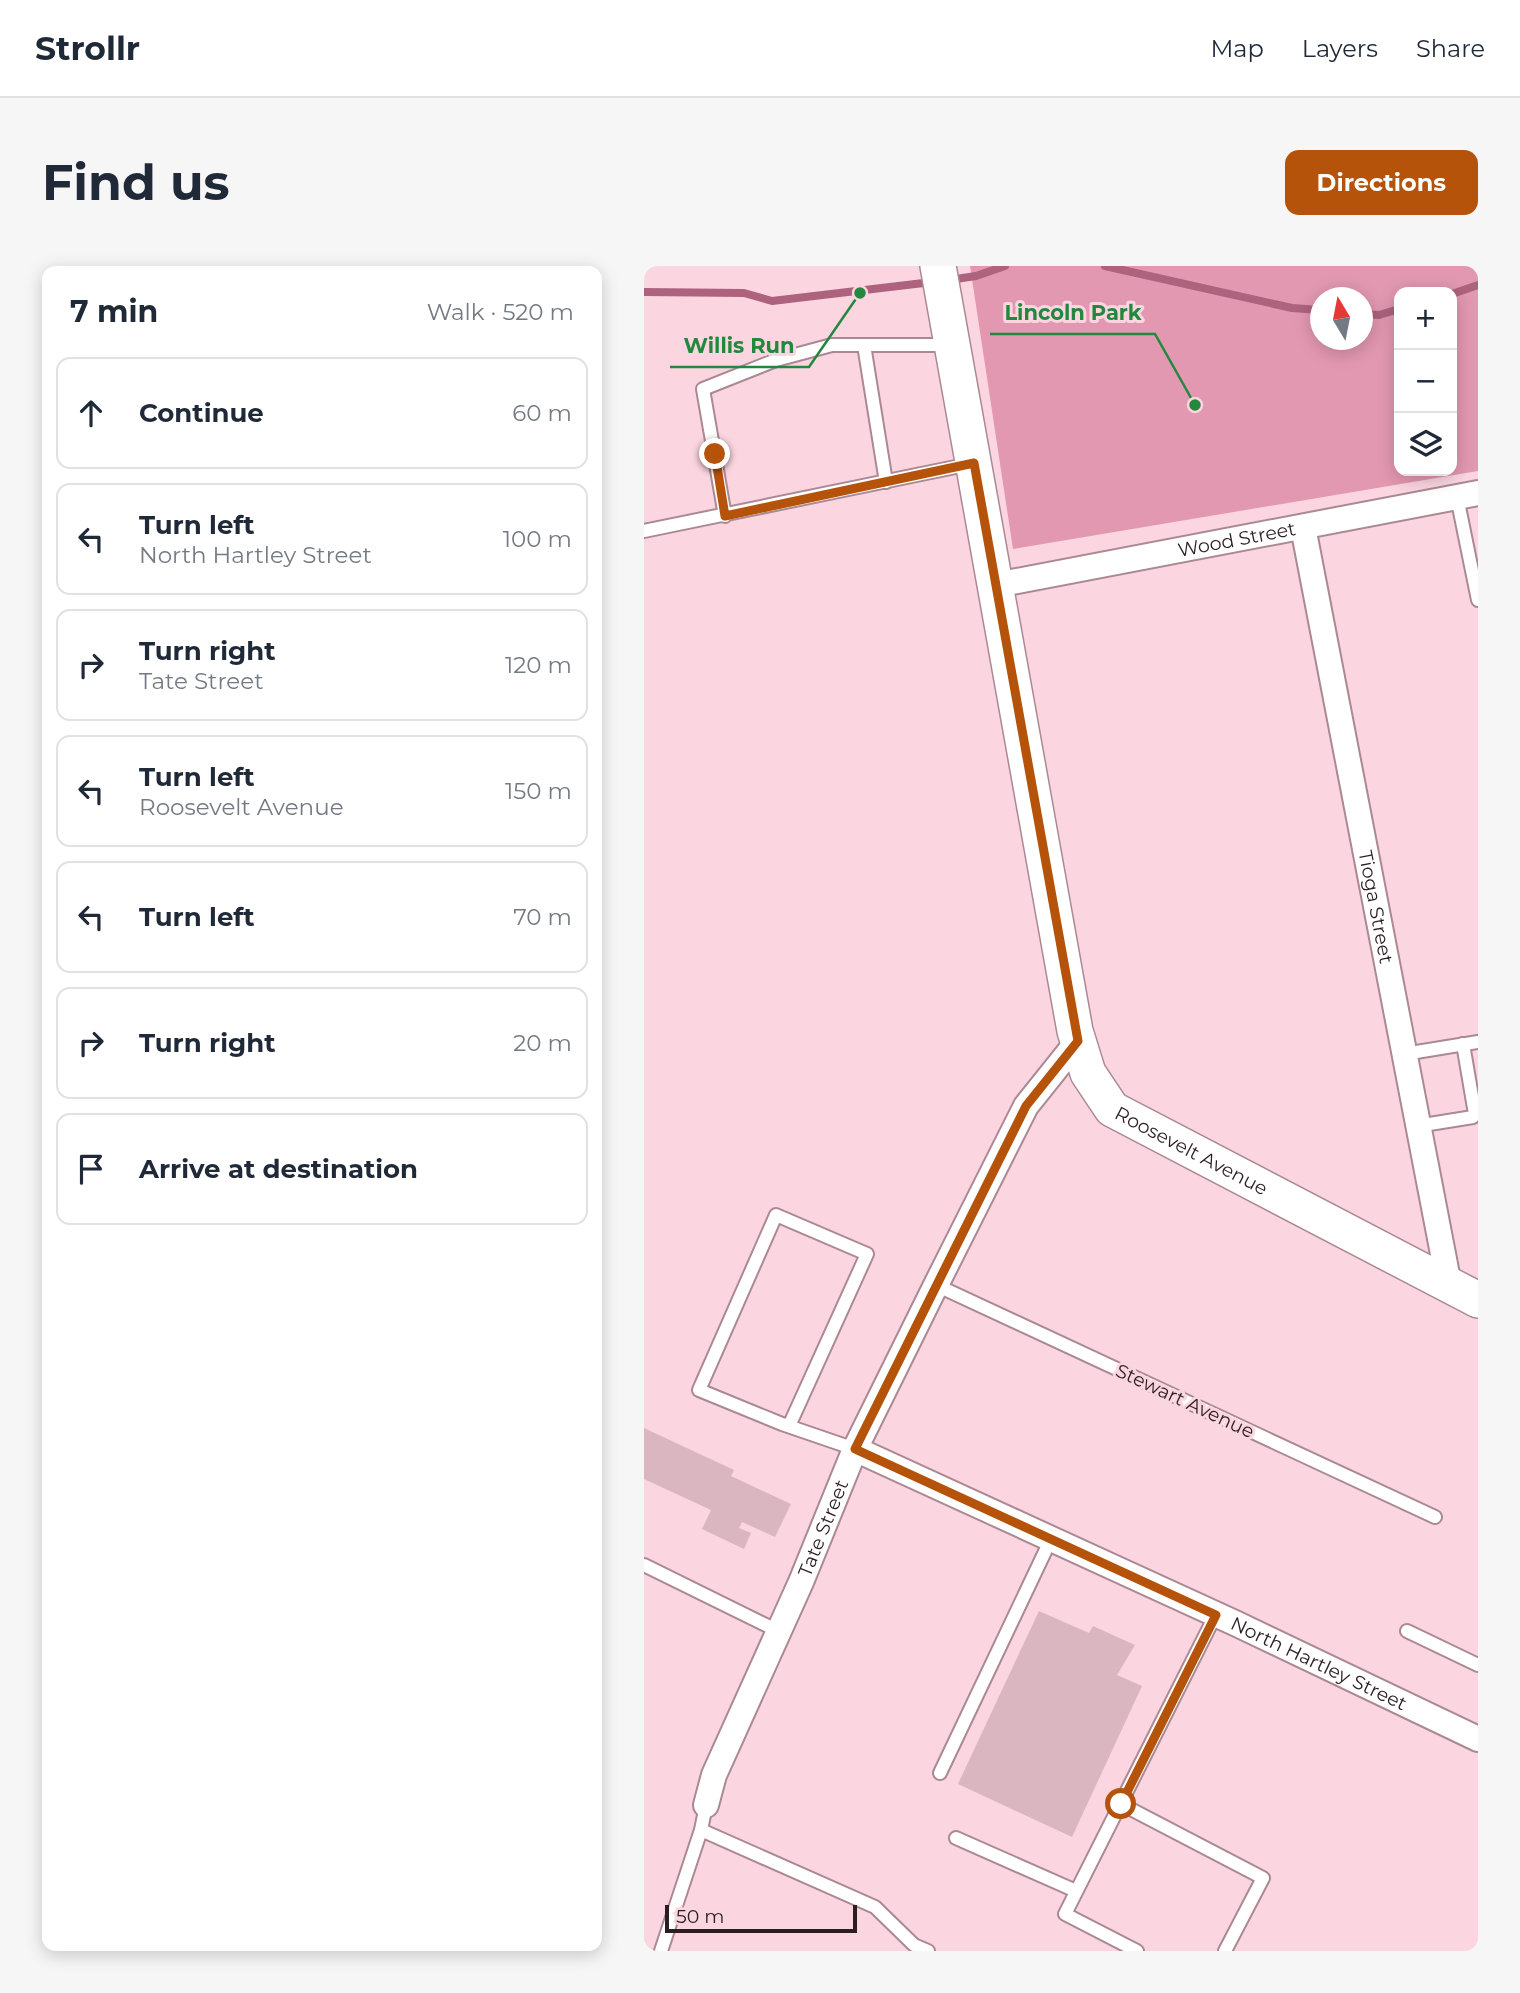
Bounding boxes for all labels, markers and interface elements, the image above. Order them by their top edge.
text: Strollr [35,28,140,68]
text: Map [1210,34,1264,63]
text: Layers [1302,34,1378,63]
text: Share [1416,34,1485,63]
button: Directions [1285,150,1478,215]
text: Find us [42,153,230,212]
north arrow [1310,287,1373,350]
map controls [1394,287,1457,476]
button: + [1394,287,1457,350]
callout: Lincoln Park [990,292,1155,334]
text: 7 min [70,293,158,330]
text: Walk · 520 m [427,298,574,326]
text: Lincoln Park [1004,300,1142,325]
callout: Willis Run [670,325,809,367]
text: Willis Run [683,333,795,358]
button: − [1394,350,1457,413]
icon: ahead [72,394,110,432]
text: Continue [139,397,264,429]
text: 60 m [512,399,572,427]
button: layers [1394,413,1457,476]
route end [699,438,730,469]
text: Turn left [139,509,255,541]
street label: Wood Street [1176,517,1298,562]
icon: left [72,520,110,558]
text: 100 m [503,525,572,553]
text: North Hartley Street [139,541,372,569]
text: Turn right [139,635,275,667]
icon: right [72,646,110,684]
text: 120 m [505,651,572,679]
text: Tate Street [139,667,263,695]
text: Turn left [139,761,255,793]
icon: left [72,772,110,810]
text: 150 m [505,777,572,805]
text: Roosevelt Avenue [139,793,344,821]
street label: Tioga Street [1354,849,1398,966]
icon: left [72,898,110,936]
text: Turn left [139,901,255,933]
text: 70 m [513,903,572,931]
icon: right [72,1024,110,1062]
text: Turn right [139,1027,275,1059]
text: 20 m [513,1029,572,1057]
street label: Roosevelt Avenue [1111,1101,1272,1200]
icon: arrive [72,1150,110,1188]
text: Arrive at destination [139,1153,418,1185]
street label: Stewart Avenue [1112,1359,1258,1443]
street label: Tate Street [793,1476,853,1580]
street label: North Hartley Street [1227,1611,1411,1715]
route start [1105,1788,1136,1819]
scale bar [665,1902,858,1934]
text: 50 m [676,1905,724,1928]

